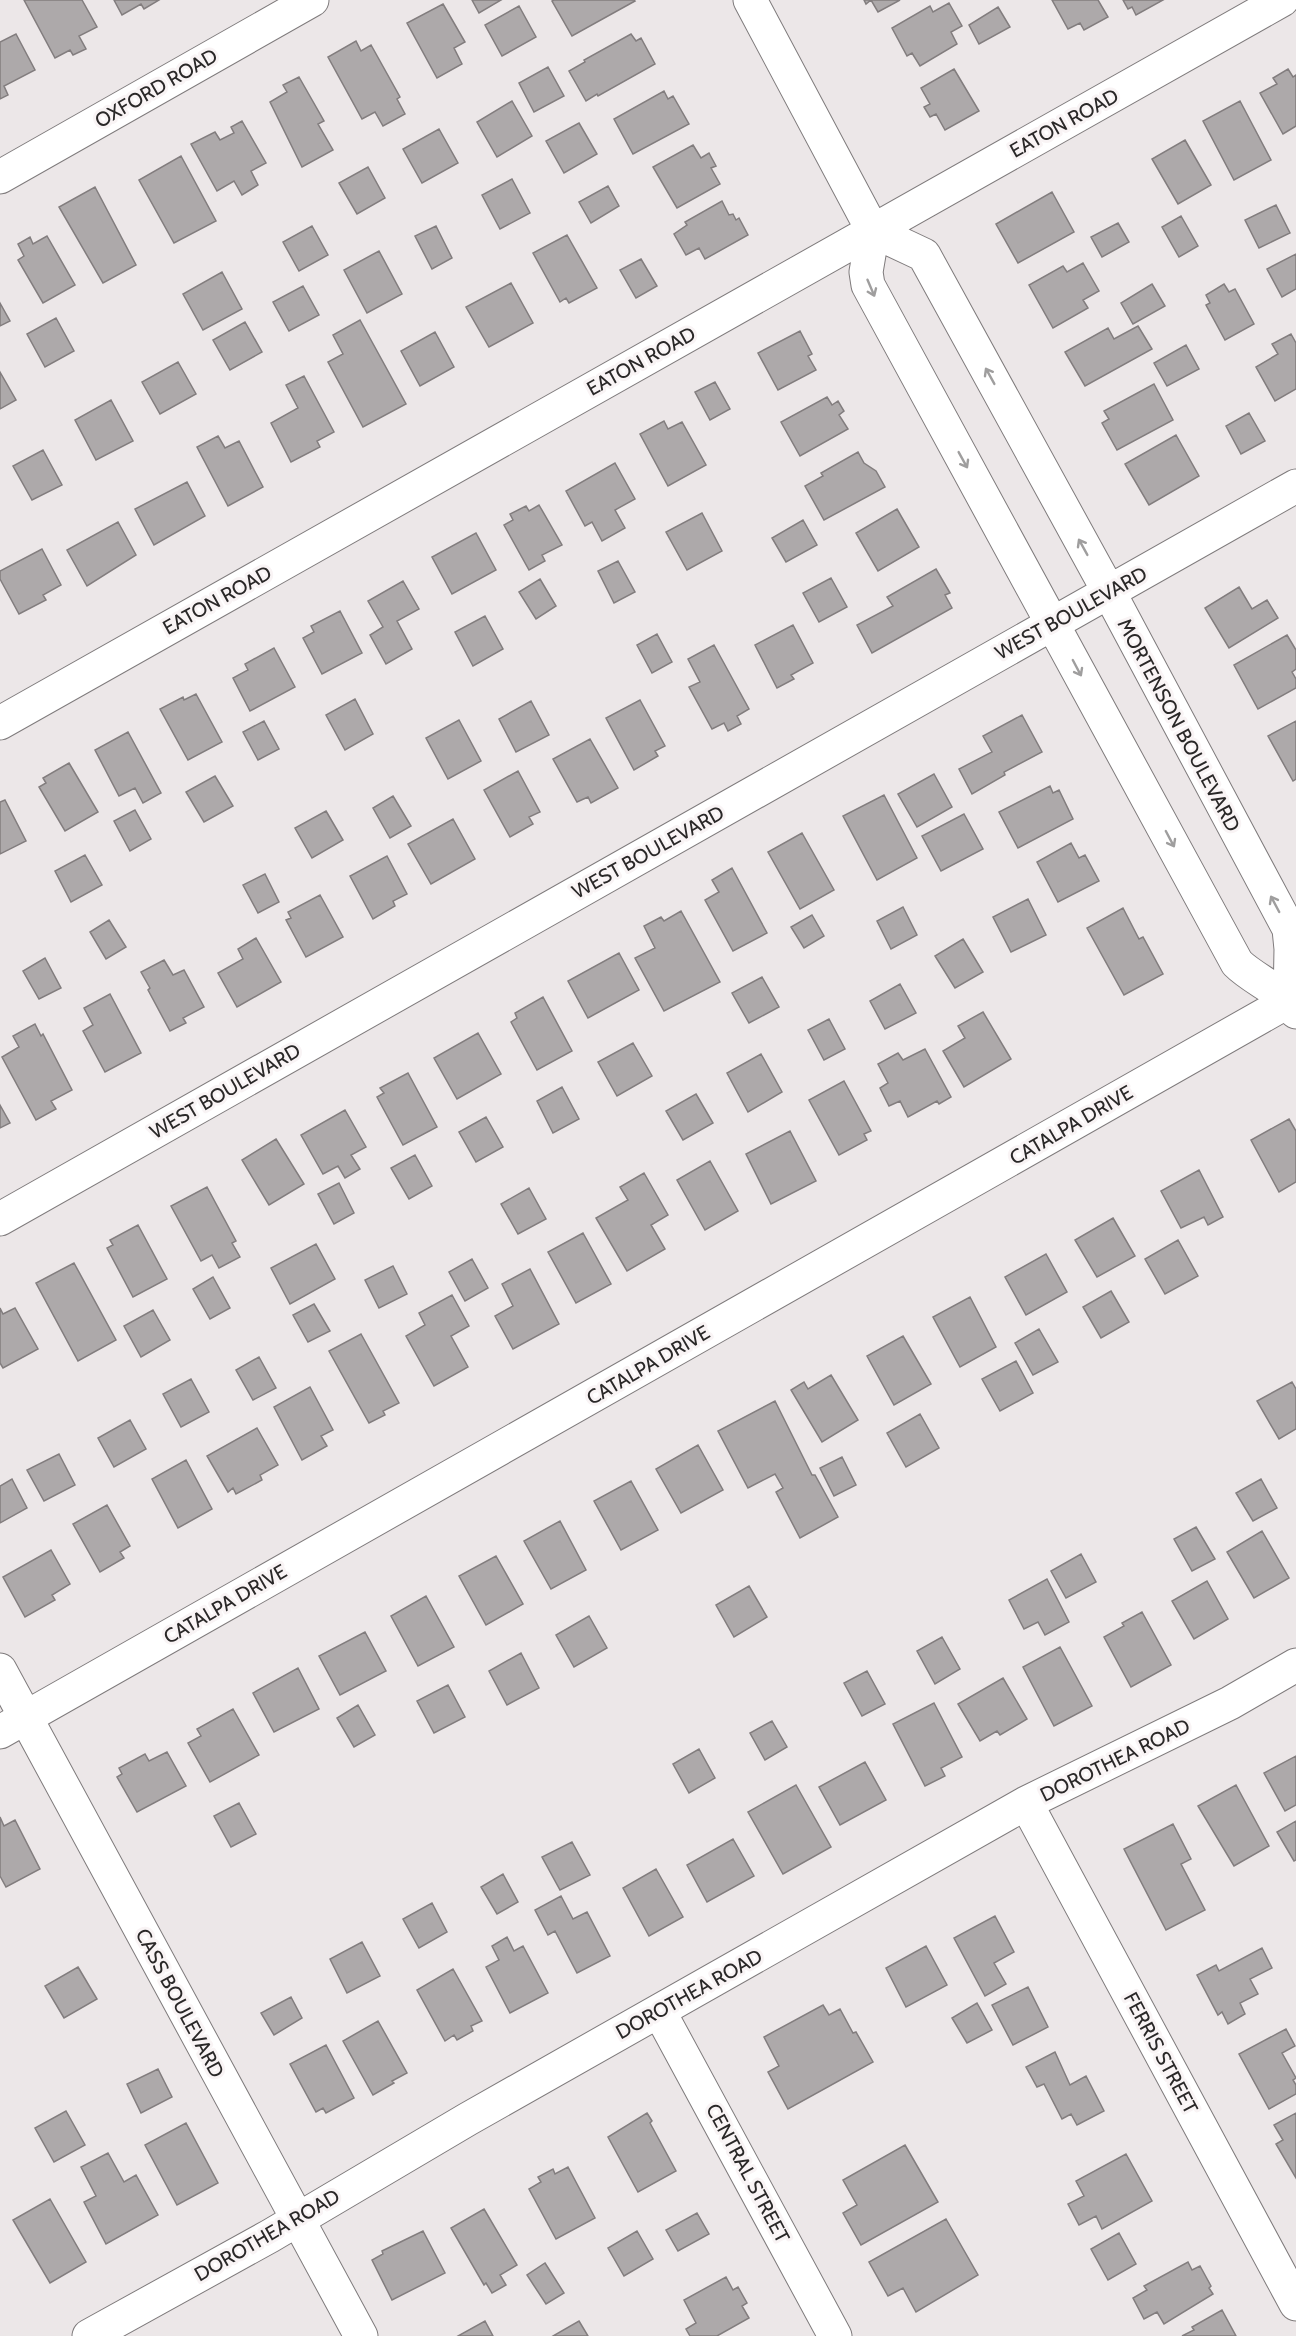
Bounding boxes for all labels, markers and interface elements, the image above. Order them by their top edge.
street label: OXFORD ROAD [90,43,222,133]
street label: EATON ROAD [1005,83,1123,163]
one-way arrow [866,278,877,297]
street label: EATON ROAD [582,321,700,401]
one-way arrow [984,368,996,385]
one-way arrow [958,450,969,468]
one-way arrow [1077,539,1089,556]
street label: EATON ROAD [158,560,276,640]
street label: WEST BOULEVARD [991,561,1151,665]
street label: MORTENSON BOULEVARD [1113,614,1245,836]
one-way arrow [1072,658,1083,676]
street label: WEST BOULEVARD [568,800,728,904]
one-way arrow [1164,830,1176,847]
one-way arrow [1269,896,1281,913]
street label: WEST BOULEVARD [145,1038,305,1144]
street label: CATALPA DRIVE [1005,1080,1137,1170]
street label: CATALPA DRIVE [582,1320,714,1410]
street label: CATALPA DRIVE [159,1559,291,1649]
street label: DOROTHEA ROAD [1036,1713,1194,1807]
street label: CASS BOULEVARD [131,1924,229,2082]
street label: DOROTHEA ROAD [612,1944,766,2044]
street label: FERRIS STREET [1119,1988,1203,2118]
street label: CENTRAL STREET [701,2099,795,2247]
street label: DOROTHEA ROAD [190,2184,344,2286]

